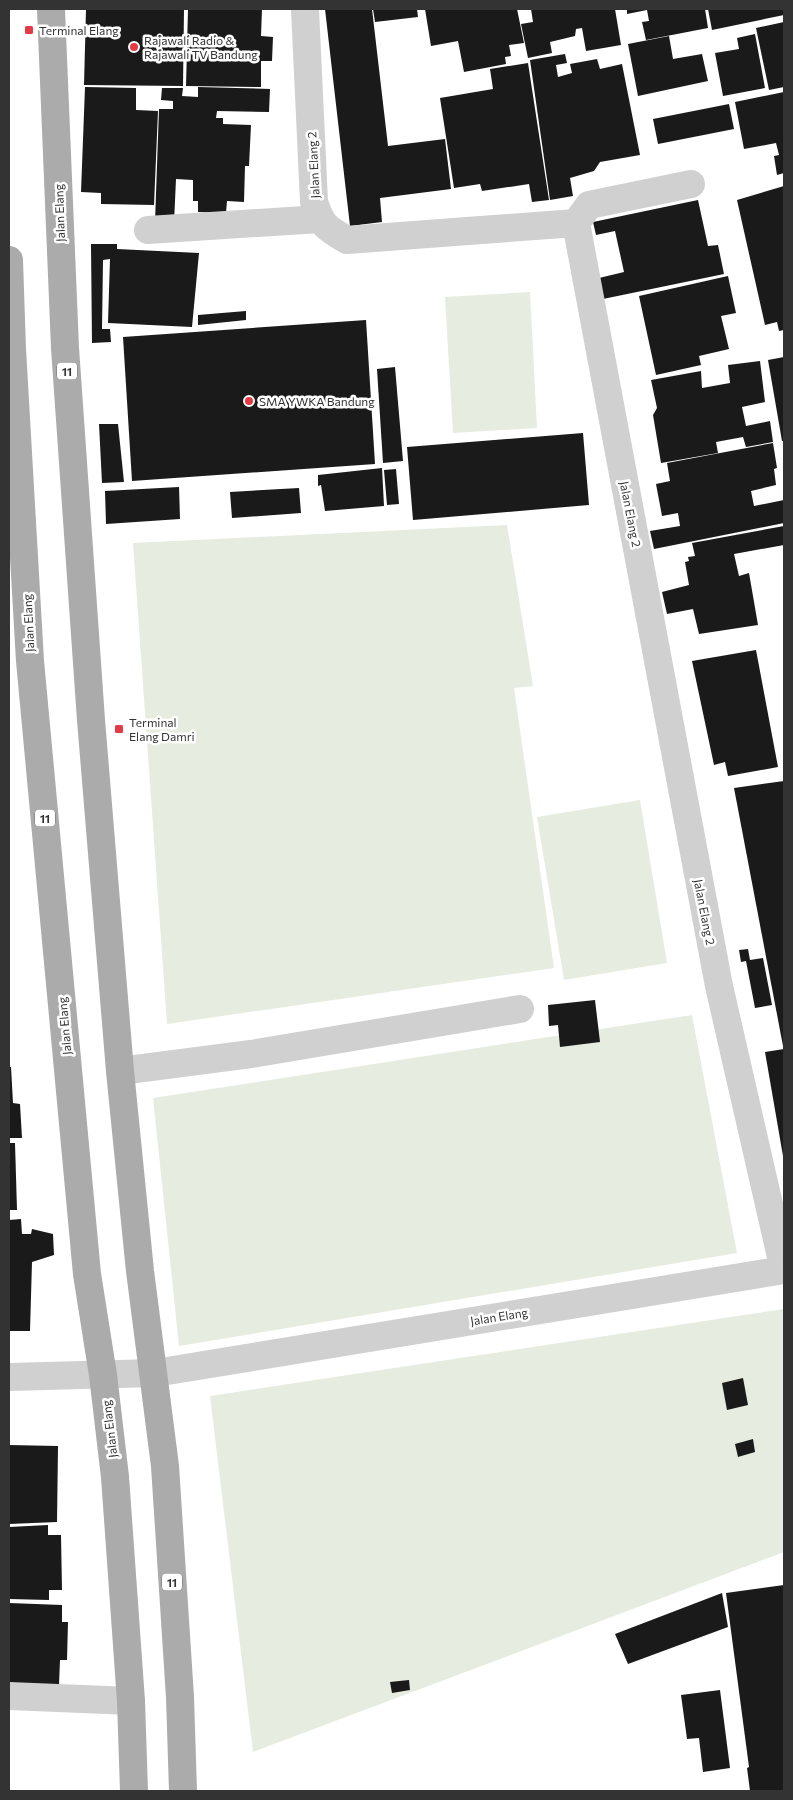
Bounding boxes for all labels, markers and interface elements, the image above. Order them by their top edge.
place label: Terminal Elang [39,23,119,37]
marker: Terminal Elang [23,24,35,36]
place label: Rajawali Radio & Rajawali TV Bandung [144,33,258,61]
marker: Rajawali Radio & Rajawali TV Bandung [128,41,140,53]
street label: Jalan Elang 2 [304,131,323,199]
street label: Jalan Elang [51,183,68,242]
road number: 11 [57,362,77,380]
place label: SMA YWKA Bandung [259,394,375,408]
marker: SMA YWKA Bandung [243,395,255,407]
street label: Jalan Elang 2 [617,480,644,549]
street label: Jalan Elang [19,593,38,652]
place label: Terminal Elang Damri [129,715,195,743]
marker: Terminal Elang Damri [113,723,125,735]
road number: 11 [35,810,55,826]
street label: Jalan Elang 2 [691,878,718,947]
street label: Jalan Elang [54,996,75,1056]
street label: Jalan Elang [469,1304,529,1328]
street label: Jalan Elang [98,1399,120,1459]
road number: 11 [162,1574,182,1590]

